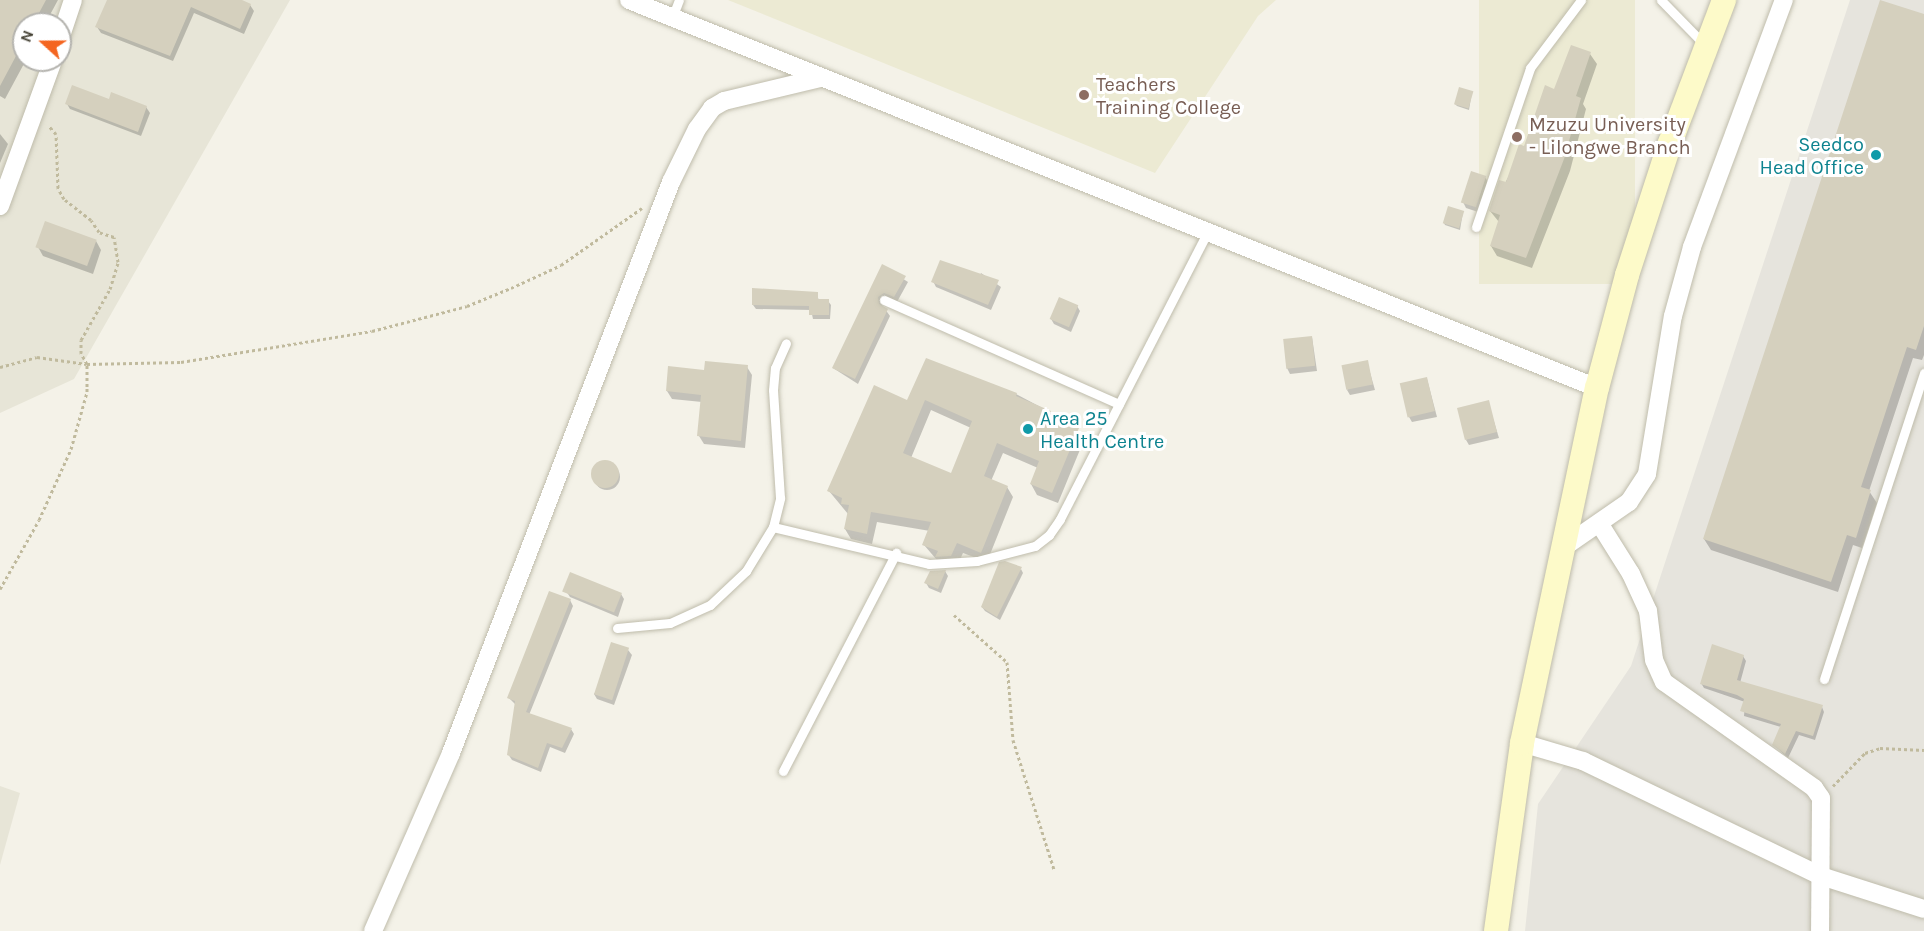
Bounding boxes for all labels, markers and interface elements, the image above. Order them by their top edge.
north arrow [12,12,72,72]
text: N [16,27,38,45]
place label: Teachers Training College [1096,72,1241,119]
marker: Teachers Training College [1077,88,1091,102]
place label: Mzuzu University - Lilongwe Branch [1529,113,1691,160]
marker: Mzuzu University - Lilongwe Branch [1510,130,1524,144]
place label: Seedco Head Office [1760,132,1864,179]
marker: Seedco Head Office [1869,148,1883,162]
place label: Area 25 Health Centre [1040,406,1164,453]
marker: Area 25 Health Centre [1021,422,1035,436]

